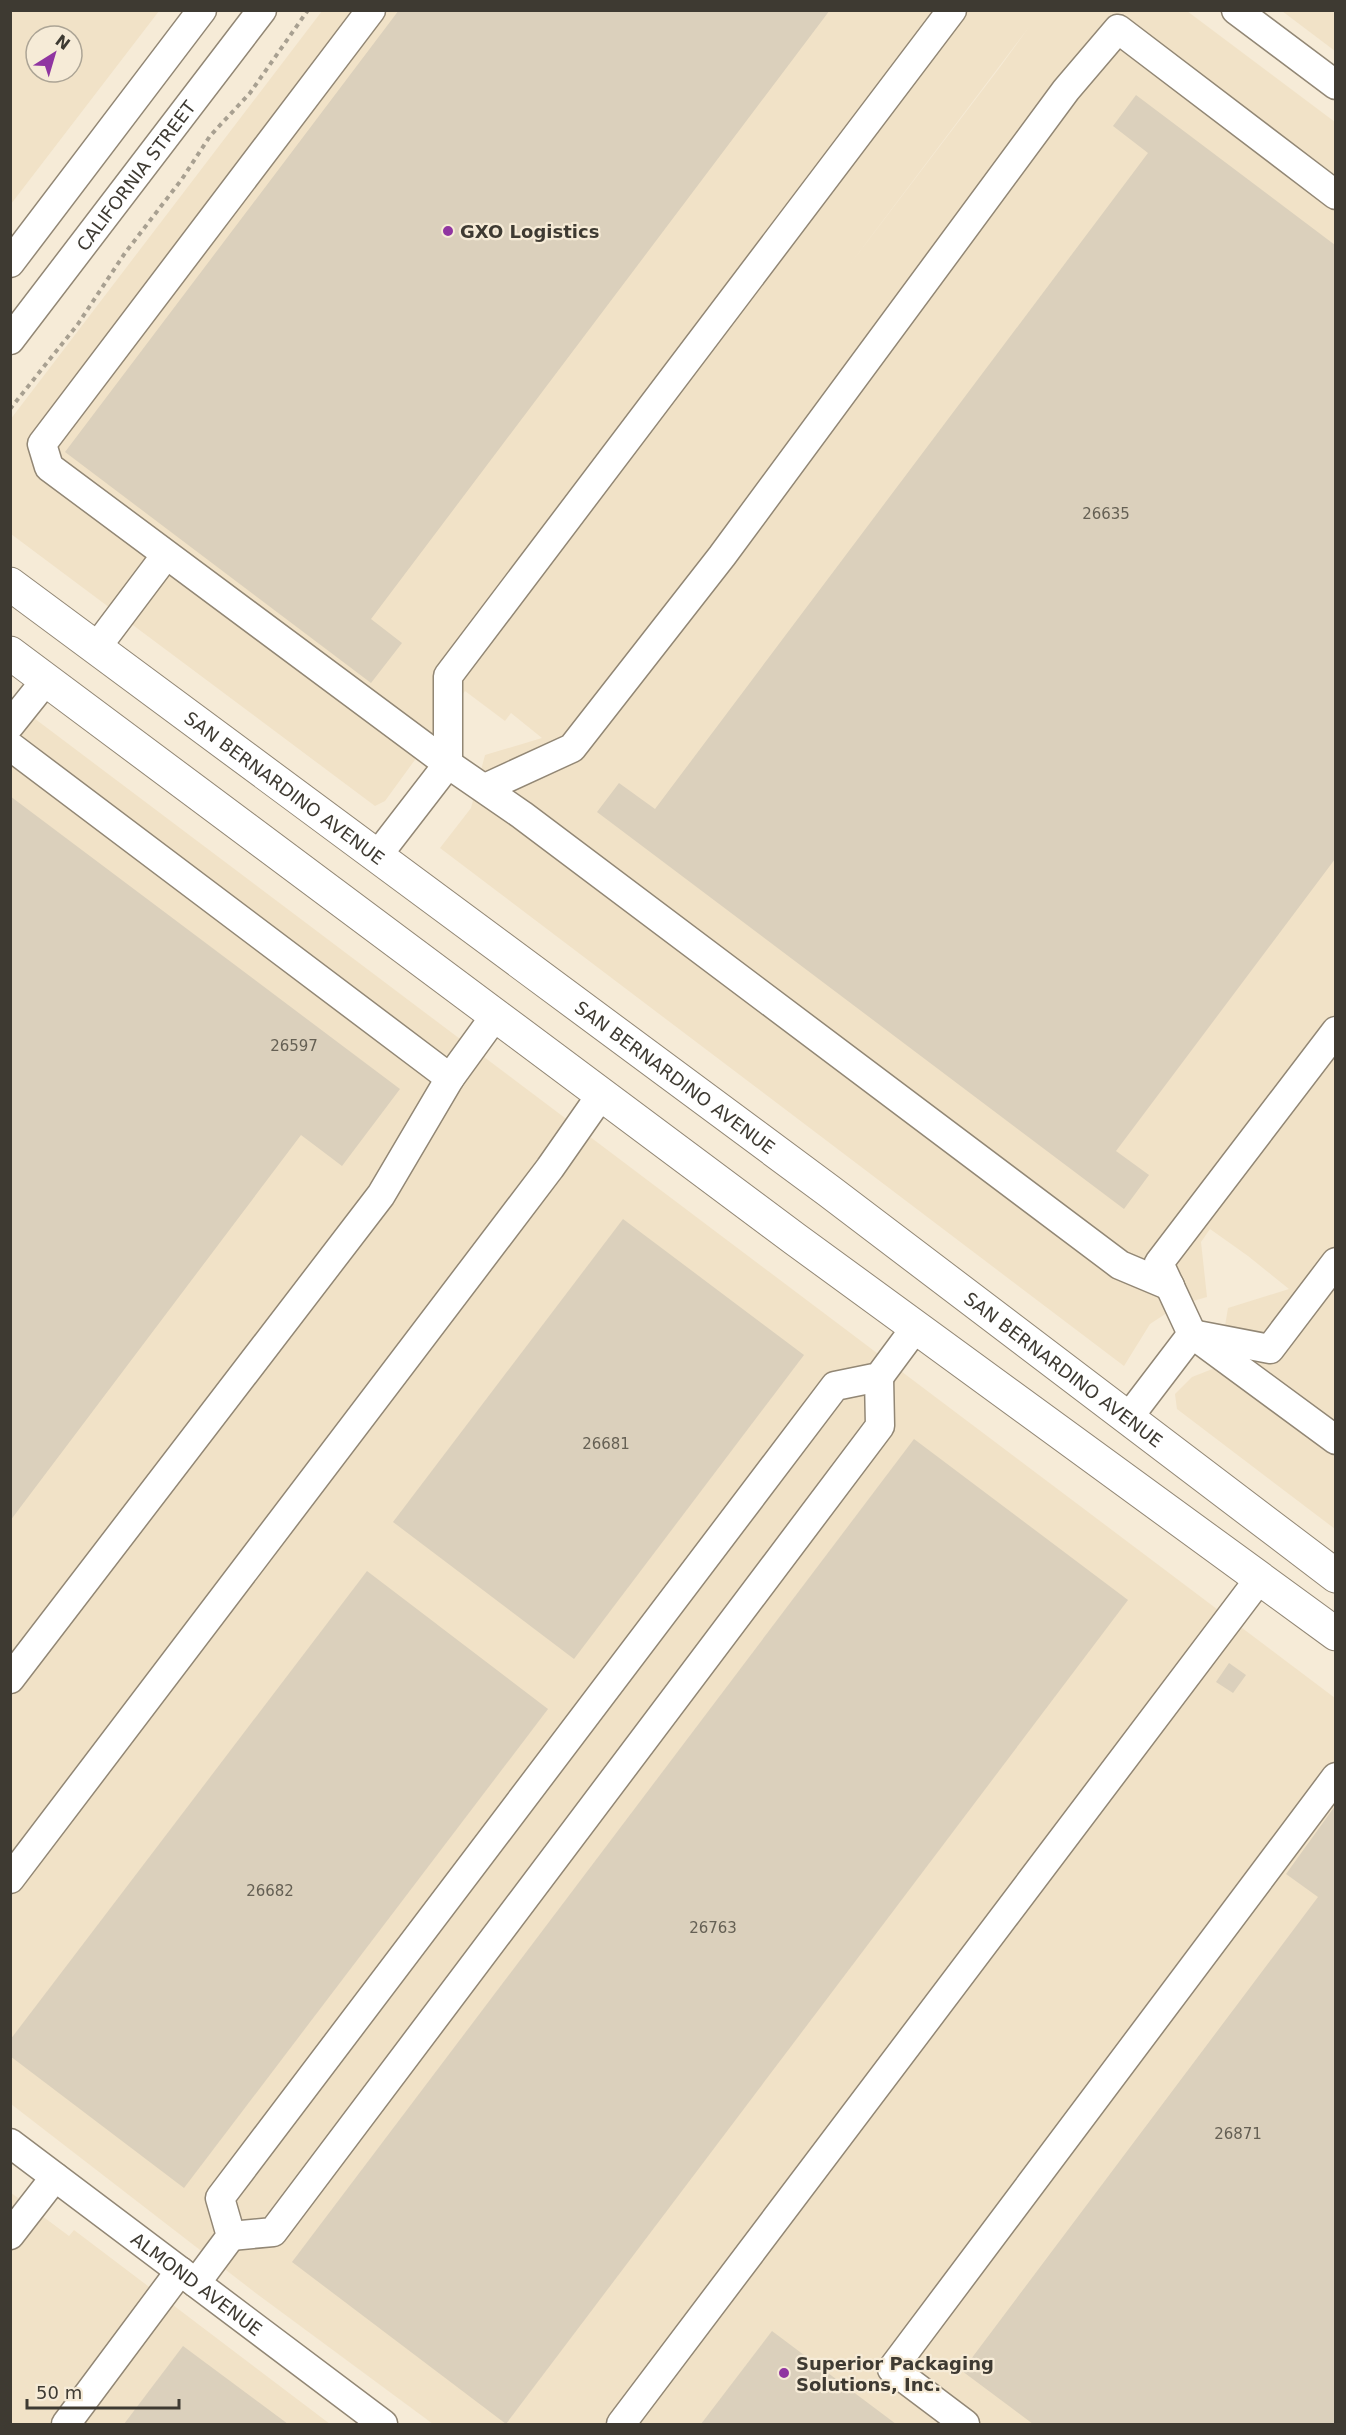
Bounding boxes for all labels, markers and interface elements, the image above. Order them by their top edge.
north arrow [24,24,84,84]
text: N [52,31,74,54]
street label: CALIFORNIA STREET [72,96,200,255]
place label: GXO Logistics [460,221,599,242]
marker: GXO Logistics [441,224,455,238]
house number: 26635 [1082,505,1130,523]
street label: SAN BERNARDINO AVENUE [181,707,389,869]
street label: SAN BERNARDINO AVENUE [571,996,779,1158]
house number: 26597 [270,1037,318,1055]
street label: SAN BERNARDINO AVENUE [960,1287,1167,1451]
house number: 26681 [582,1435,630,1453]
house number: 26682 [246,1882,294,1900]
house number: 26763 [689,1919,737,1937]
house number: 26871 [1214,2125,1262,2143]
street label: ALMOND AVENUE [127,2228,266,2340]
place label: Superior Packaging Solutions, Inc. [796,2353,994,2395]
marker: Superior Packaging Solutions, Inc. [777,2366,791,2380]
scale bar [27,2372,178,2410]
text: 50 m [36,2382,82,2403]

